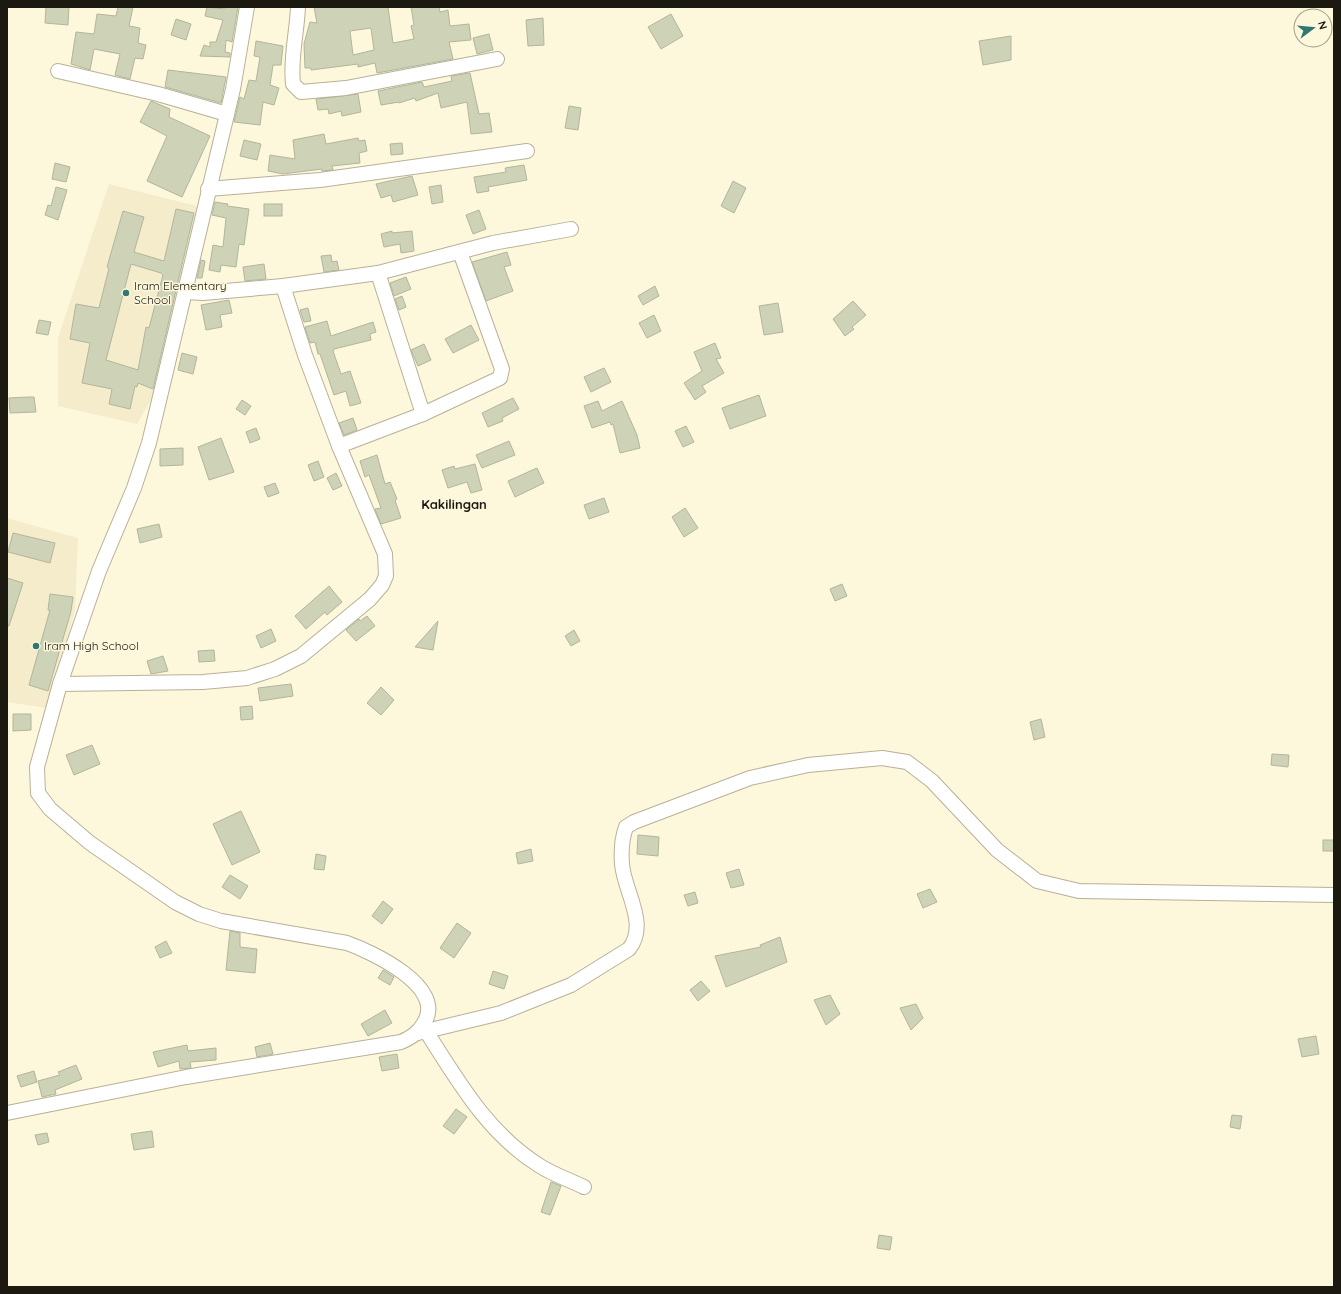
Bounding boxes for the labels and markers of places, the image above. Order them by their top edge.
place label: Iram Elementary School [134,278,227,307]
marker: Iram Elementary School [121,288,131,298]
place label: Iram High School [44,638,139,653]
marker: Iram High School [31,641,41,651]

